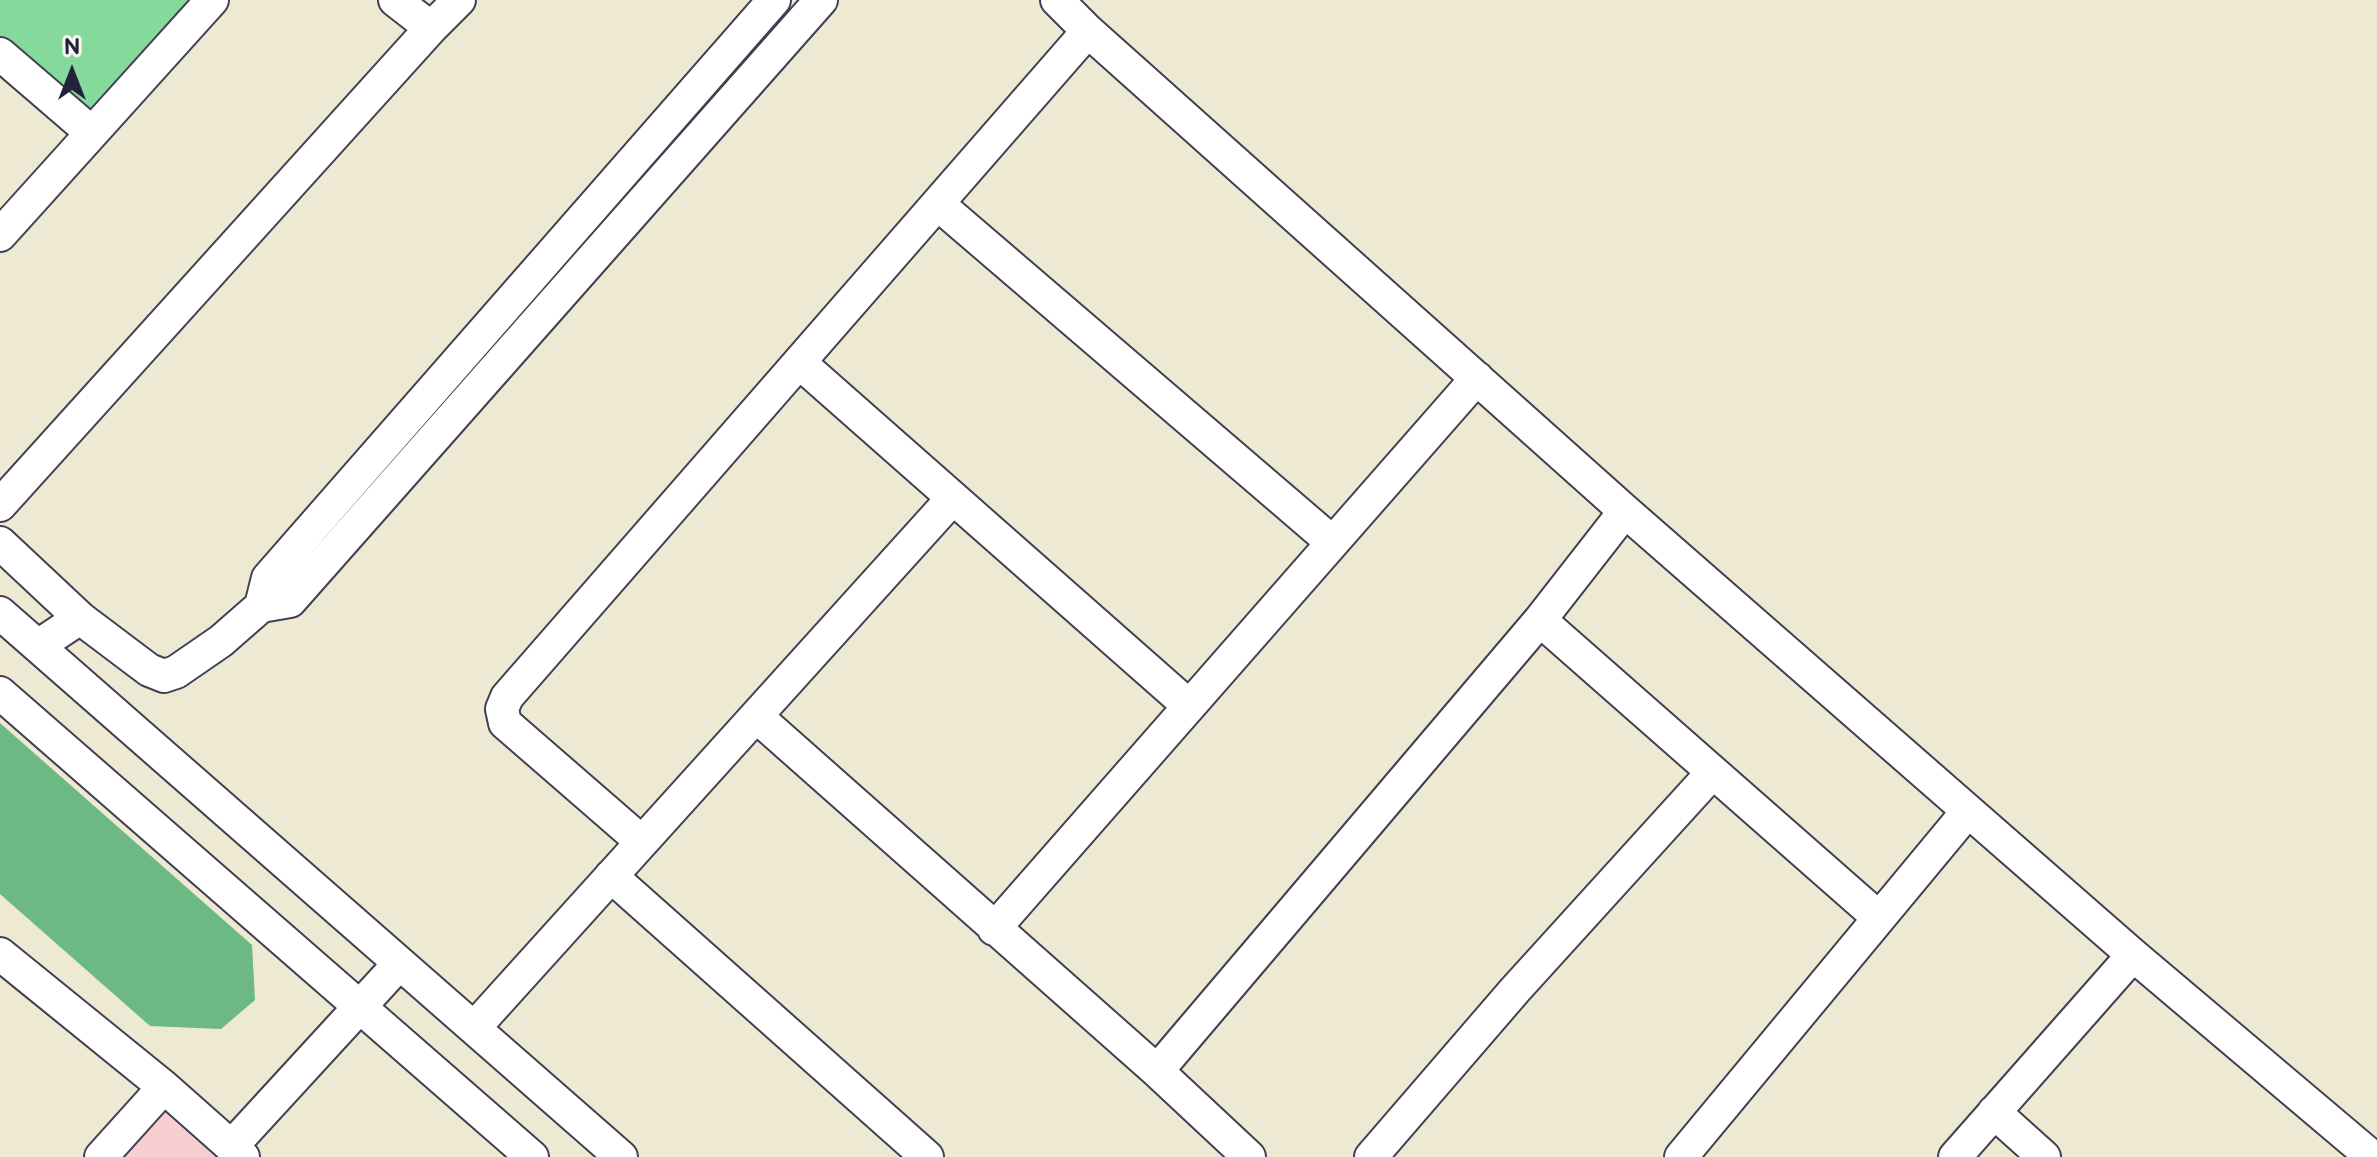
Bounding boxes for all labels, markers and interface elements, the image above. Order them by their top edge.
north arrow [32,32,112,112]
text: N [64,34,80,61]

